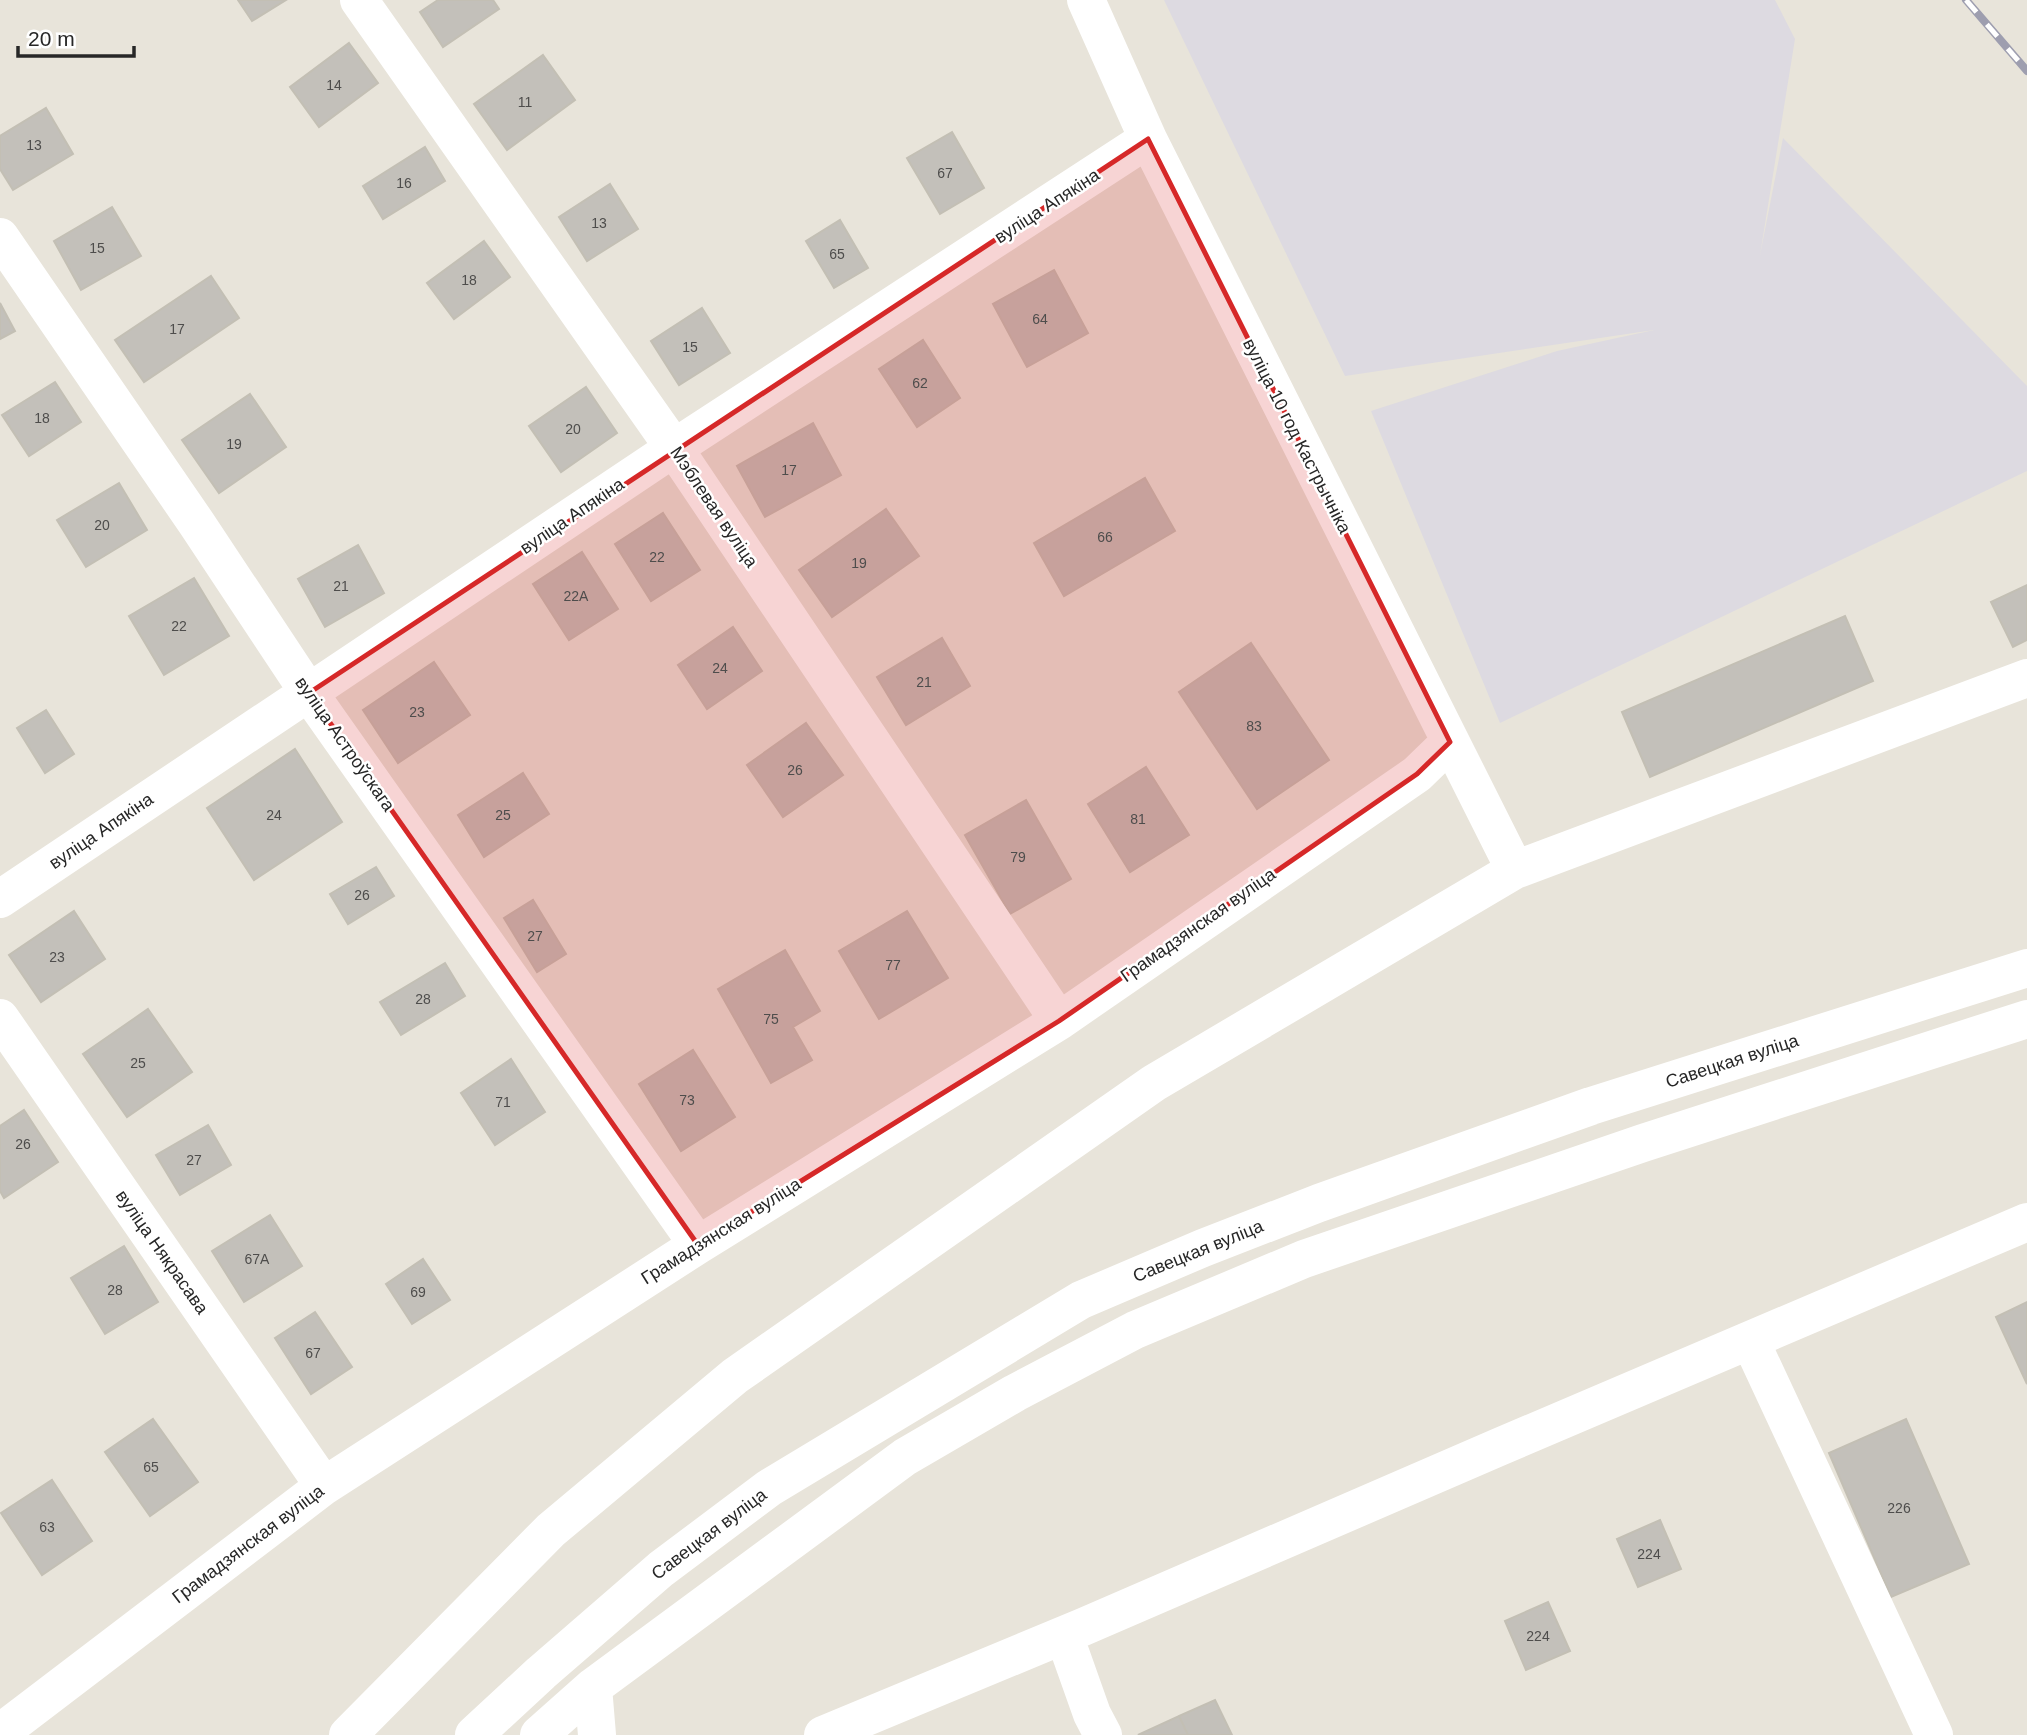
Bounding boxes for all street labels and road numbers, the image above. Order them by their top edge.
street label: вуліца Апякіна [991,164,1104,247]
street label: вуліца 10 год Кастрычніка [1239,335,1355,538]
street label: Мэблевая вуліца [666,443,762,572]
street label: вуліца Апякіна [516,473,629,558]
street label: вуліца Астроўскага [291,673,399,816]
street label: вуліца Апякіна [45,788,158,873]
street label: Грамадзянская вуліца [1117,863,1280,986]
street label: Савецкая вуліца [1663,1030,1802,1092]
street label: Грамадзянская вуліца [638,1173,805,1288]
street label: вуліца Някрасава [112,1186,213,1319]
street label: Савецкая вуліца [1130,1215,1267,1286]
street label: Грамадзянская вуліца [168,1480,328,1607]
street label: Савецкая вуліца [648,1484,771,1584]

